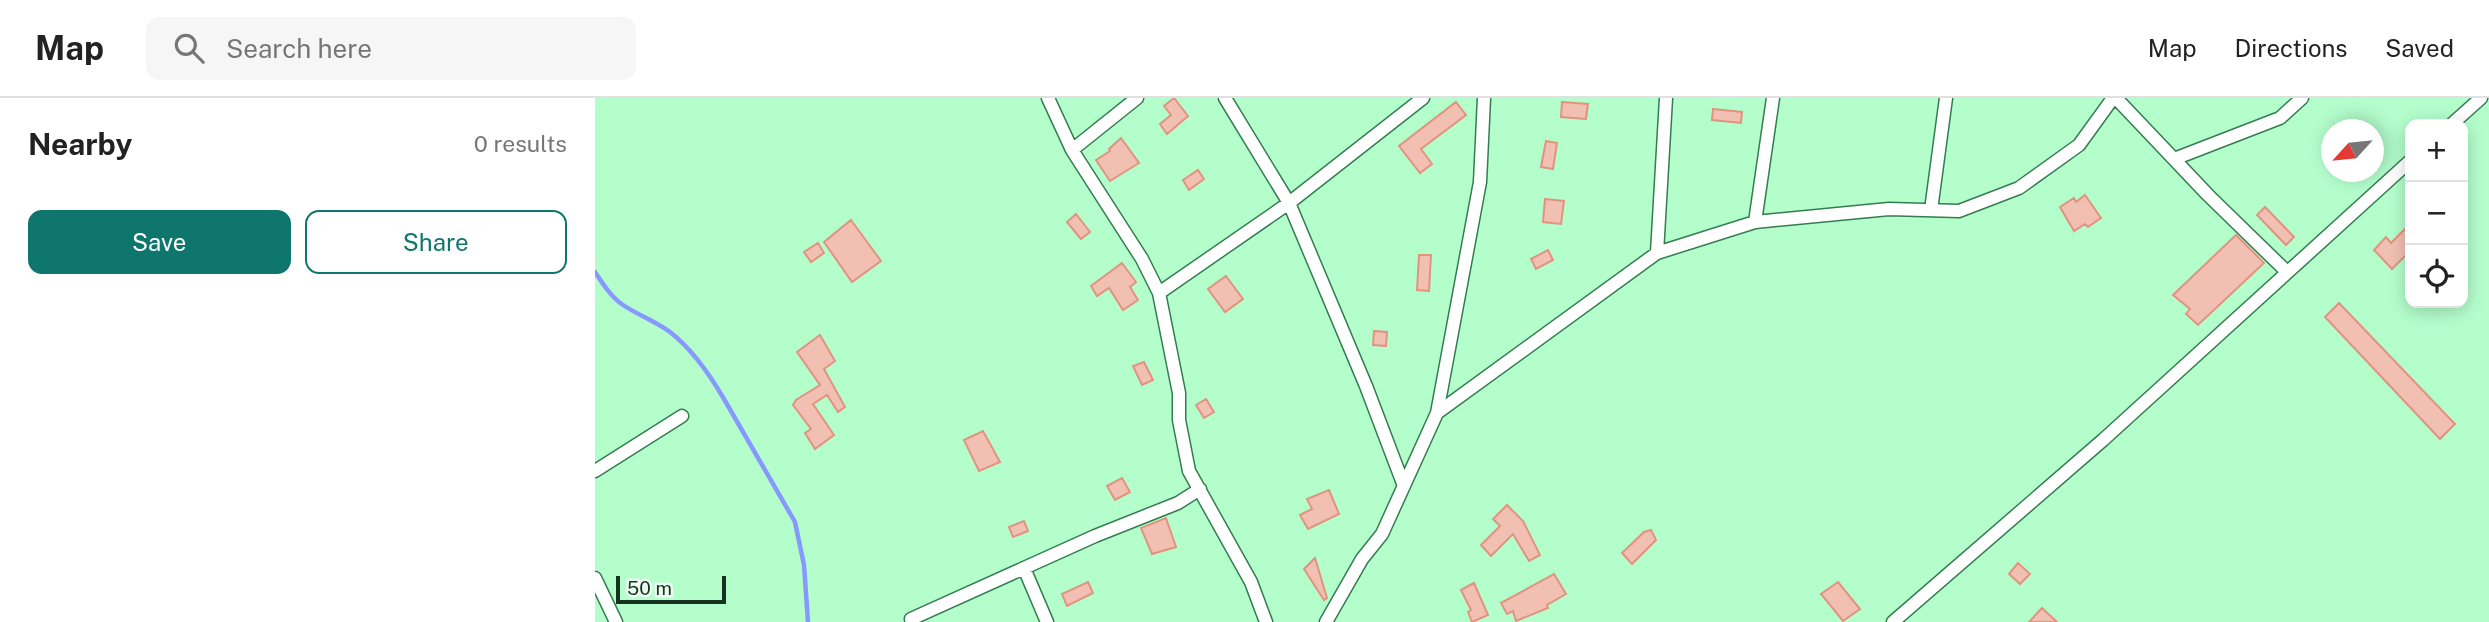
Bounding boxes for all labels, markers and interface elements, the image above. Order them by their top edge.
search box [146,17,636,80]
text: Map [35,29,104,67]
icon: search [170,29,208,67]
text: Search here [226,33,372,64]
text: Map [2148,34,2197,62]
text: Directions [2235,34,2347,62]
text: Saved [2385,34,2454,62]
north arrow [2321,119,2384,182]
map controls [2405,119,2468,308]
button: + [2405,119,2468,182]
text: Nearby [28,126,132,162]
text: 0 results [474,130,567,157]
button: − [2405,182,2468,245]
button: Save [28,210,291,274]
button: Share [305,210,567,274]
button: locate [2405,245,2468,308]
scale bar [616,573,726,605]
text: 50 m [627,577,672,599]

